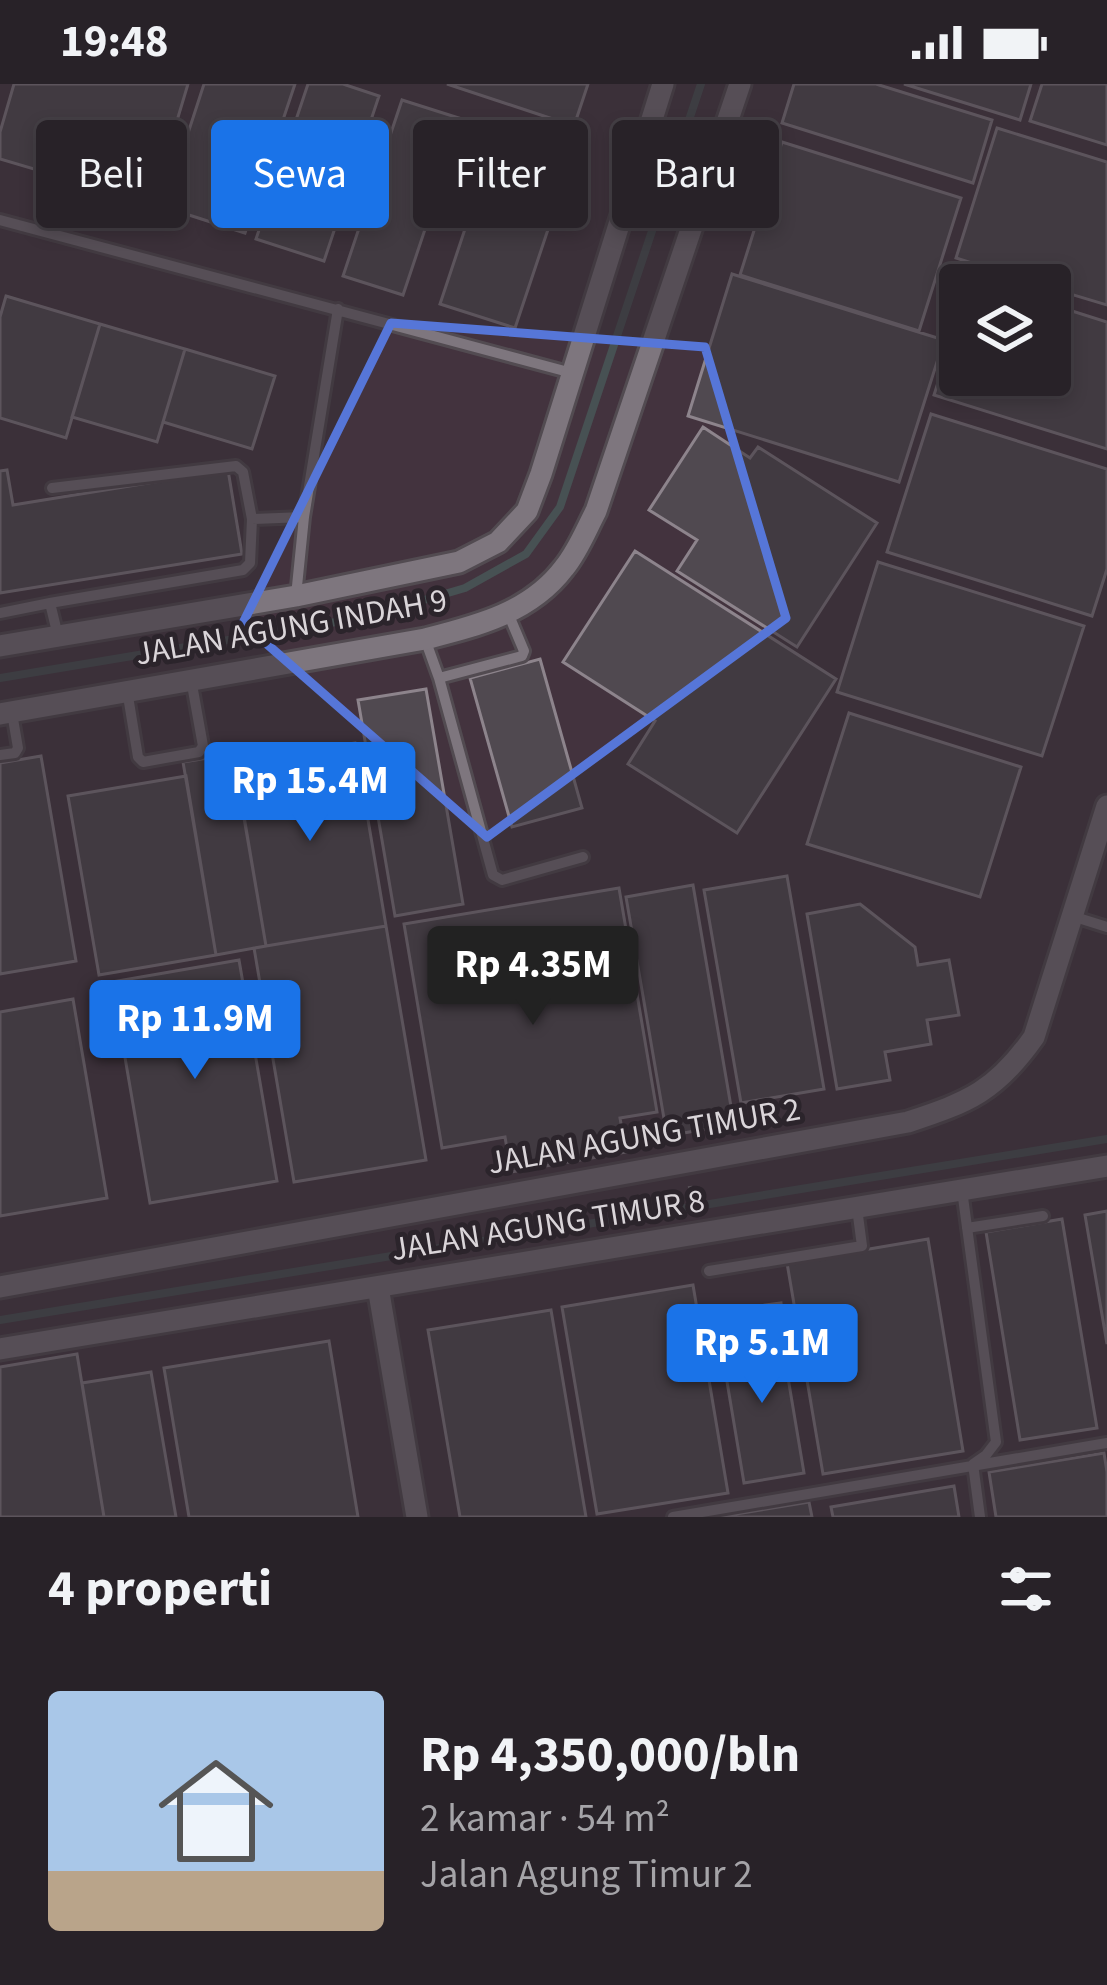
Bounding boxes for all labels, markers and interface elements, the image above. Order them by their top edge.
text: 19:48 [60,10,169,74]
chip: Beli [36,120,187,228]
chip: Sewa [211,120,389,228]
chip: Filter [413,120,588,228]
chip: Baru [612,120,779,228]
map controls [939,264,1071,396]
button: layers [939,264,1071,396]
street label: JALAN AGUNG INDAH 9 [131,576,451,678]
pin: Rp 15.4M [186,742,434,844]
text: Rp 15.4M [231,753,389,809]
pin: Rp 4.35M [409,926,657,1028]
text: Rp 4.35M [454,937,612,993]
pin: Rp 11.9M [71,980,319,1082]
text: Rp 11.9M [116,991,274,1047]
street label: JALAN AGUNG TIMUR 2 [484,1085,804,1187]
street label: JALAN AGUNG TIMUR 8 [388,1177,708,1273]
pin: Rp 5.1M [651,1304,873,1406]
text: Rp 5.1M [694,1315,830,1371]
text: 4 properti [48,1553,272,1625]
icon: filters [993,1556,1059,1622]
text: Rp 4,350,000/bln [420,1719,800,1791]
icon: home [144,1739,288,1883]
text: 2 kamar · 54 m² [420,1791,670,1847]
text: Jalan Agung Timur 2 [420,1847,753,1903]

